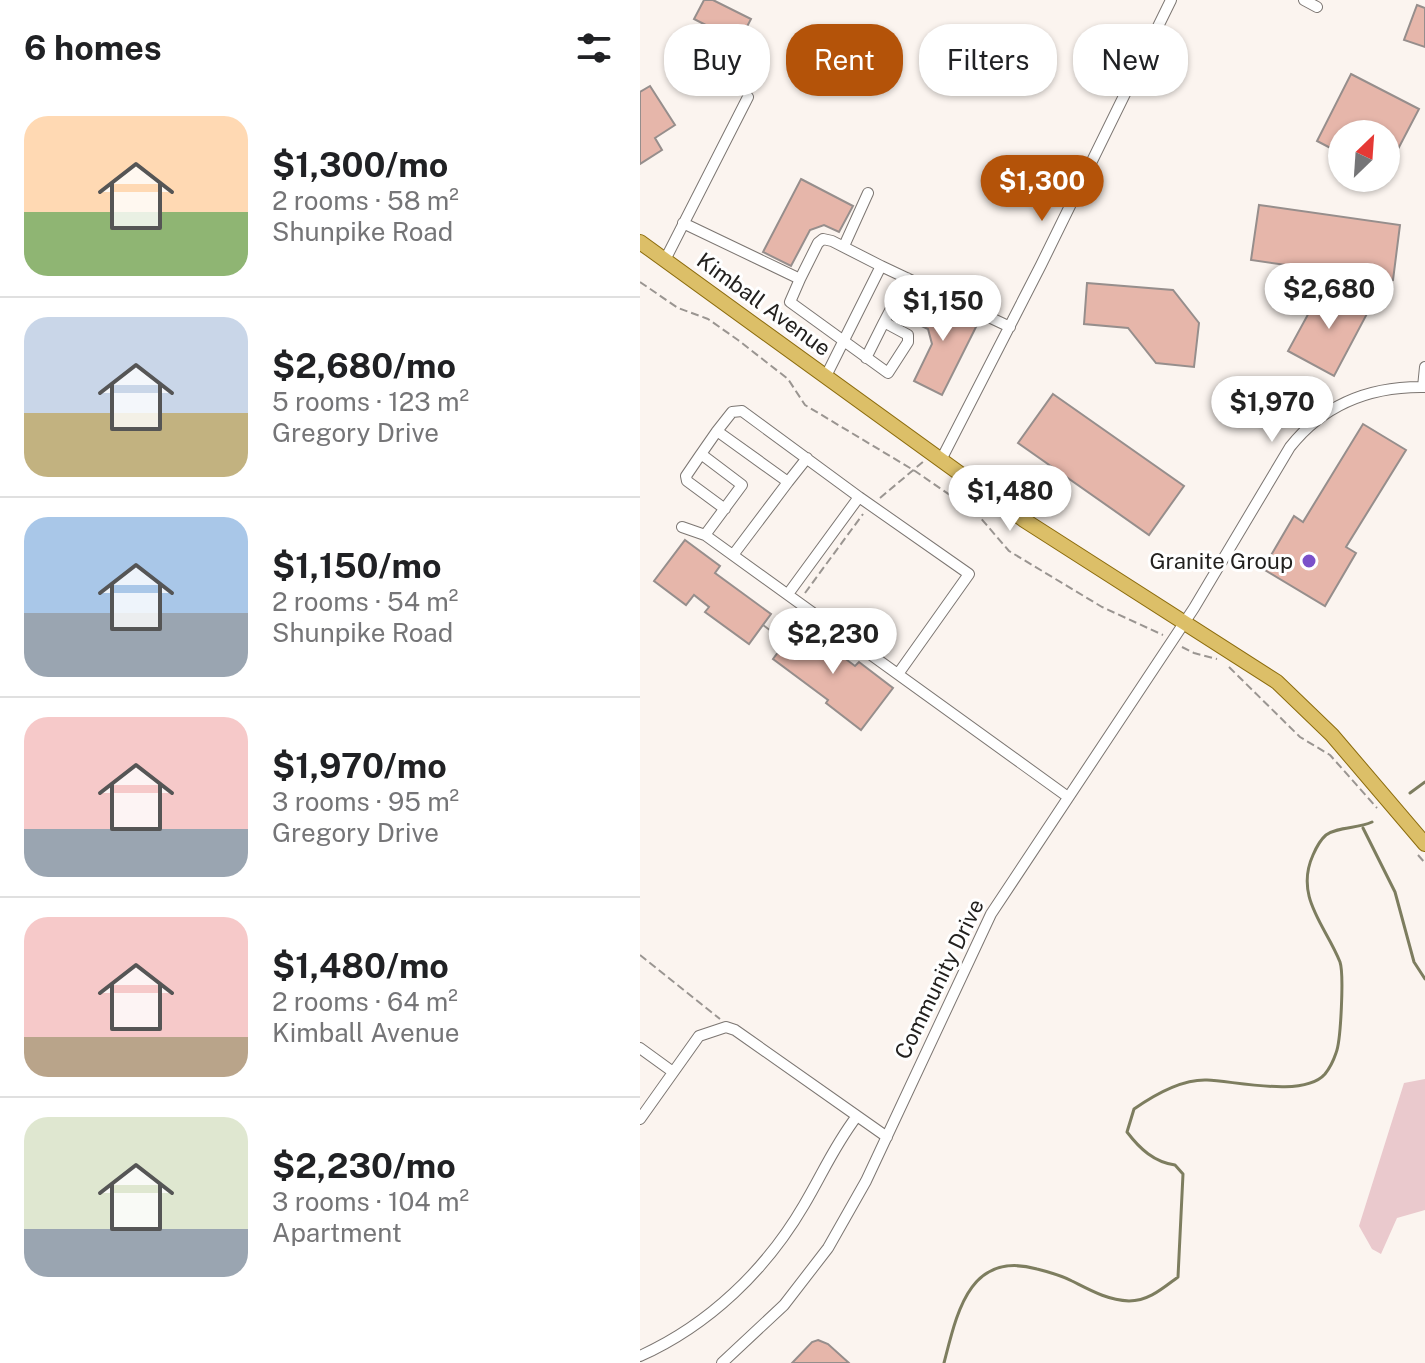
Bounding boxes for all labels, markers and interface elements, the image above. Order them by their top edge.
chip: Buy [664,24,770,96]
chip: Rent [786,24,903,96]
chip: Filters [919,24,1057,96]
chip: New [1073,24,1188,96]
icon: filters [572,26,616,70]
text: 6 homes [24,28,162,68]
north arrow [1328,120,1400,192]
map controls [1328,120,1400,192]
text: $1,300/mo [272,145,448,185]
icon: home [88,148,184,244]
pin: $1,300 [977,155,1107,223]
text: $1,300 [999,165,1085,196]
text: 2 rooms · 58 m² [272,185,459,216]
text: Shunpike Road [272,216,453,247]
street label: Kimball Avenue [692,247,836,361]
pin: $2,680 [1264,263,1394,331]
text: $2,680 [1283,273,1375,304]
pin: $1,150 [878,275,1008,343]
text: $1,150 [902,285,984,316]
text: $2,680/mo [272,346,456,386]
icon: home [88,349,184,445]
pin: $1,970 [1207,376,1337,444]
text: 5 rooms · 123 m² [272,386,469,417]
text: $1,970 [1229,386,1315,417]
text: Gregory Drive [272,417,439,448]
pin: $1,480 [945,465,1075,533]
text: $1,480 [966,475,1054,506]
text: $1,150/mo [272,546,442,586]
place label: Granite Group [1149,548,1293,574]
icon: home [88,549,184,645]
marker: Granite Group [1300,552,1318,570]
text: 2 rooms · 54 m² [272,586,458,617]
pin: $2,230 [768,608,898,676]
text: Shunpike Road [272,617,453,648]
text: $2,230 [787,618,879,649]
text: $1,970/mo [272,746,447,786]
icon: home [88,749,184,845]
text: 3 rooms · 95 m² [272,786,459,817]
text: Gregory Drive [272,817,439,848]
street label: Community Drive [889,895,989,1063]
text: $1,480/mo [272,946,449,986]
icon: home [88,949,184,1045]
text: 2 rooms · 64 m² [272,986,458,1017]
text: Kimball Avenue [272,1017,460,1048]
text: $2,230/mo [272,1146,456,1186]
icon: home [88,1149,184,1245]
text: 3 rooms · 104 m² [272,1186,469,1217]
text: Apartment [272,1217,402,1248]

